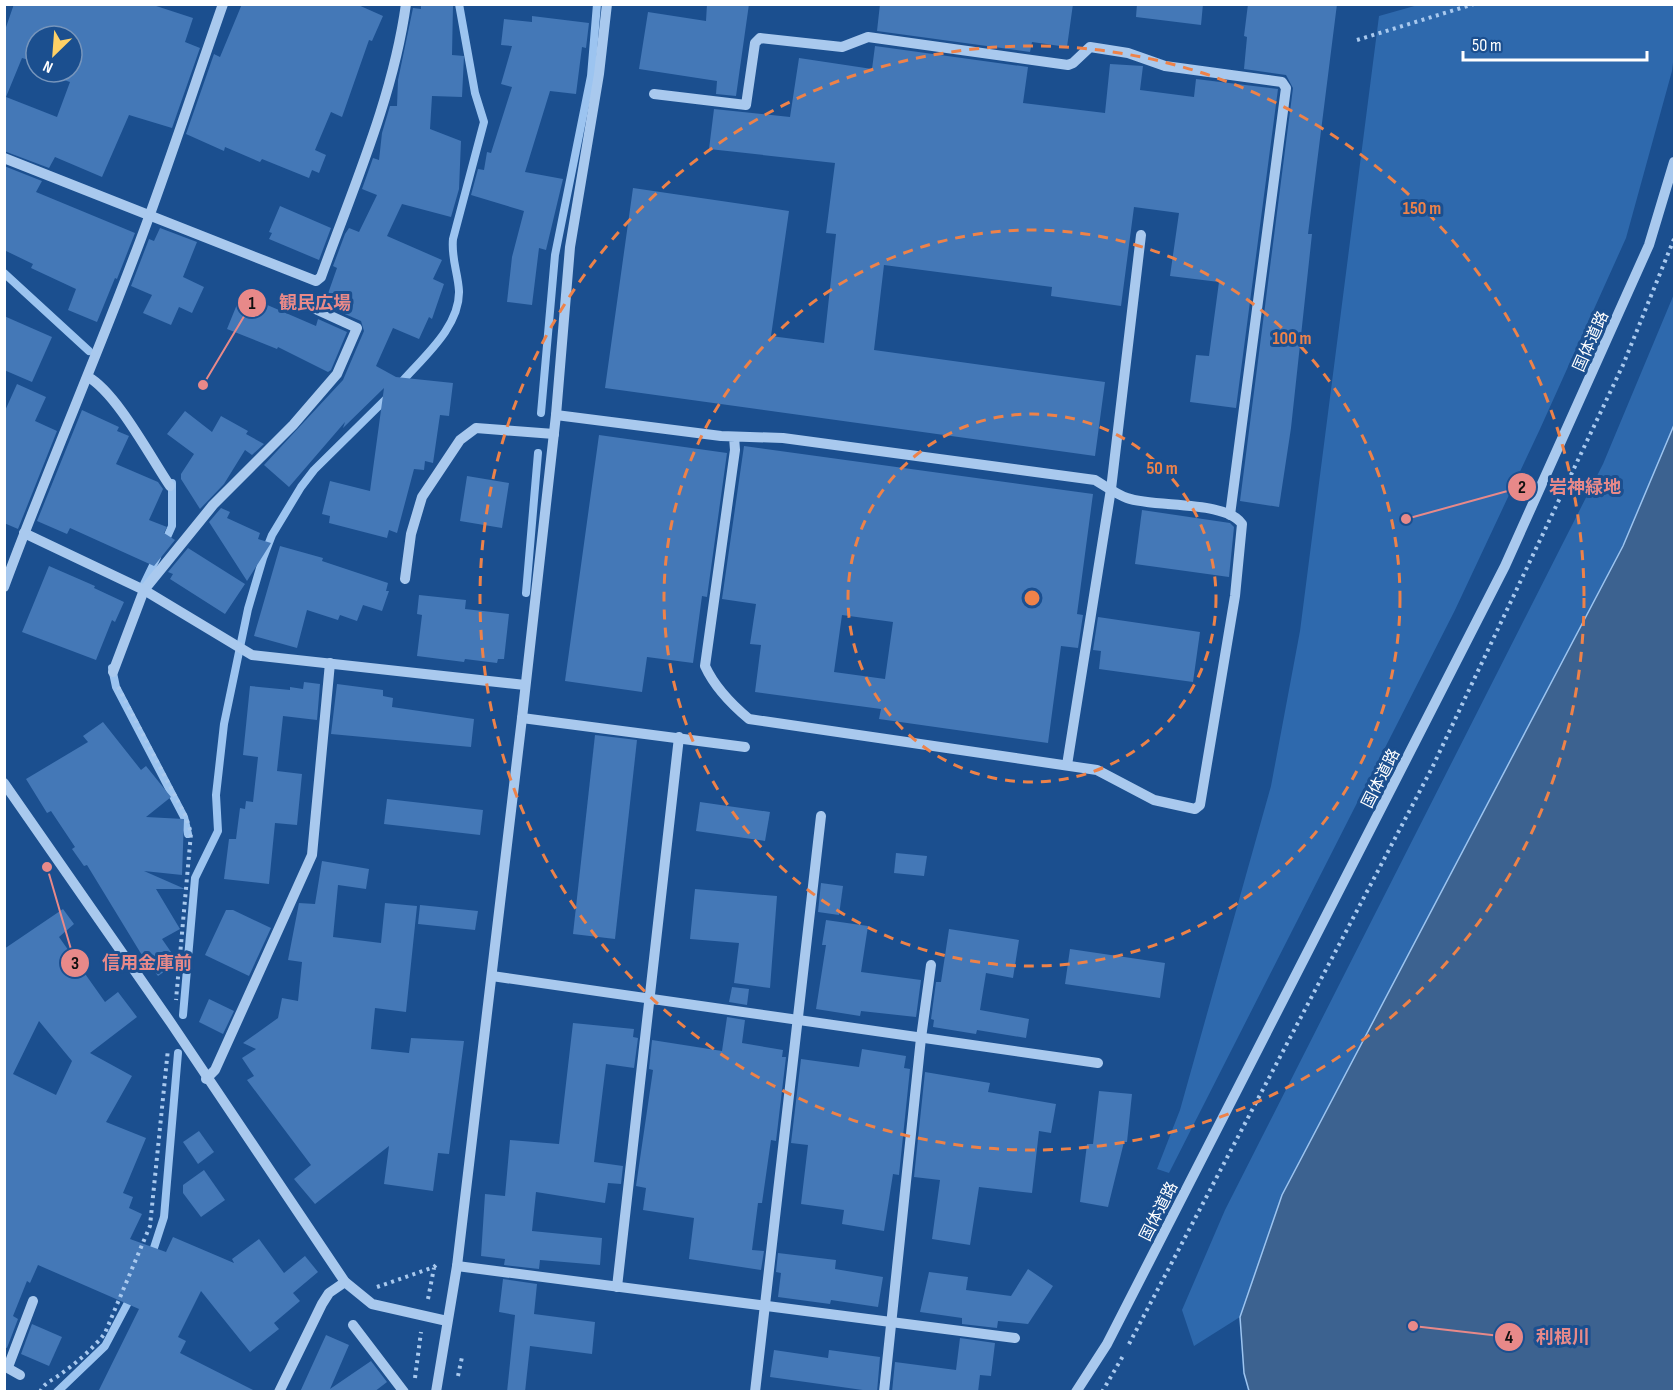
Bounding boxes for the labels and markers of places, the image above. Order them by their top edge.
callout: 観民広場 [237,285,363,321]
callout: 岩神緑地 [1507,469,1633,505]
centre of rings [1022,588,1042,608]
callout: 信用金庫前 [60,945,204,981]
callout: 利根川 [1494,1319,1602,1355]

